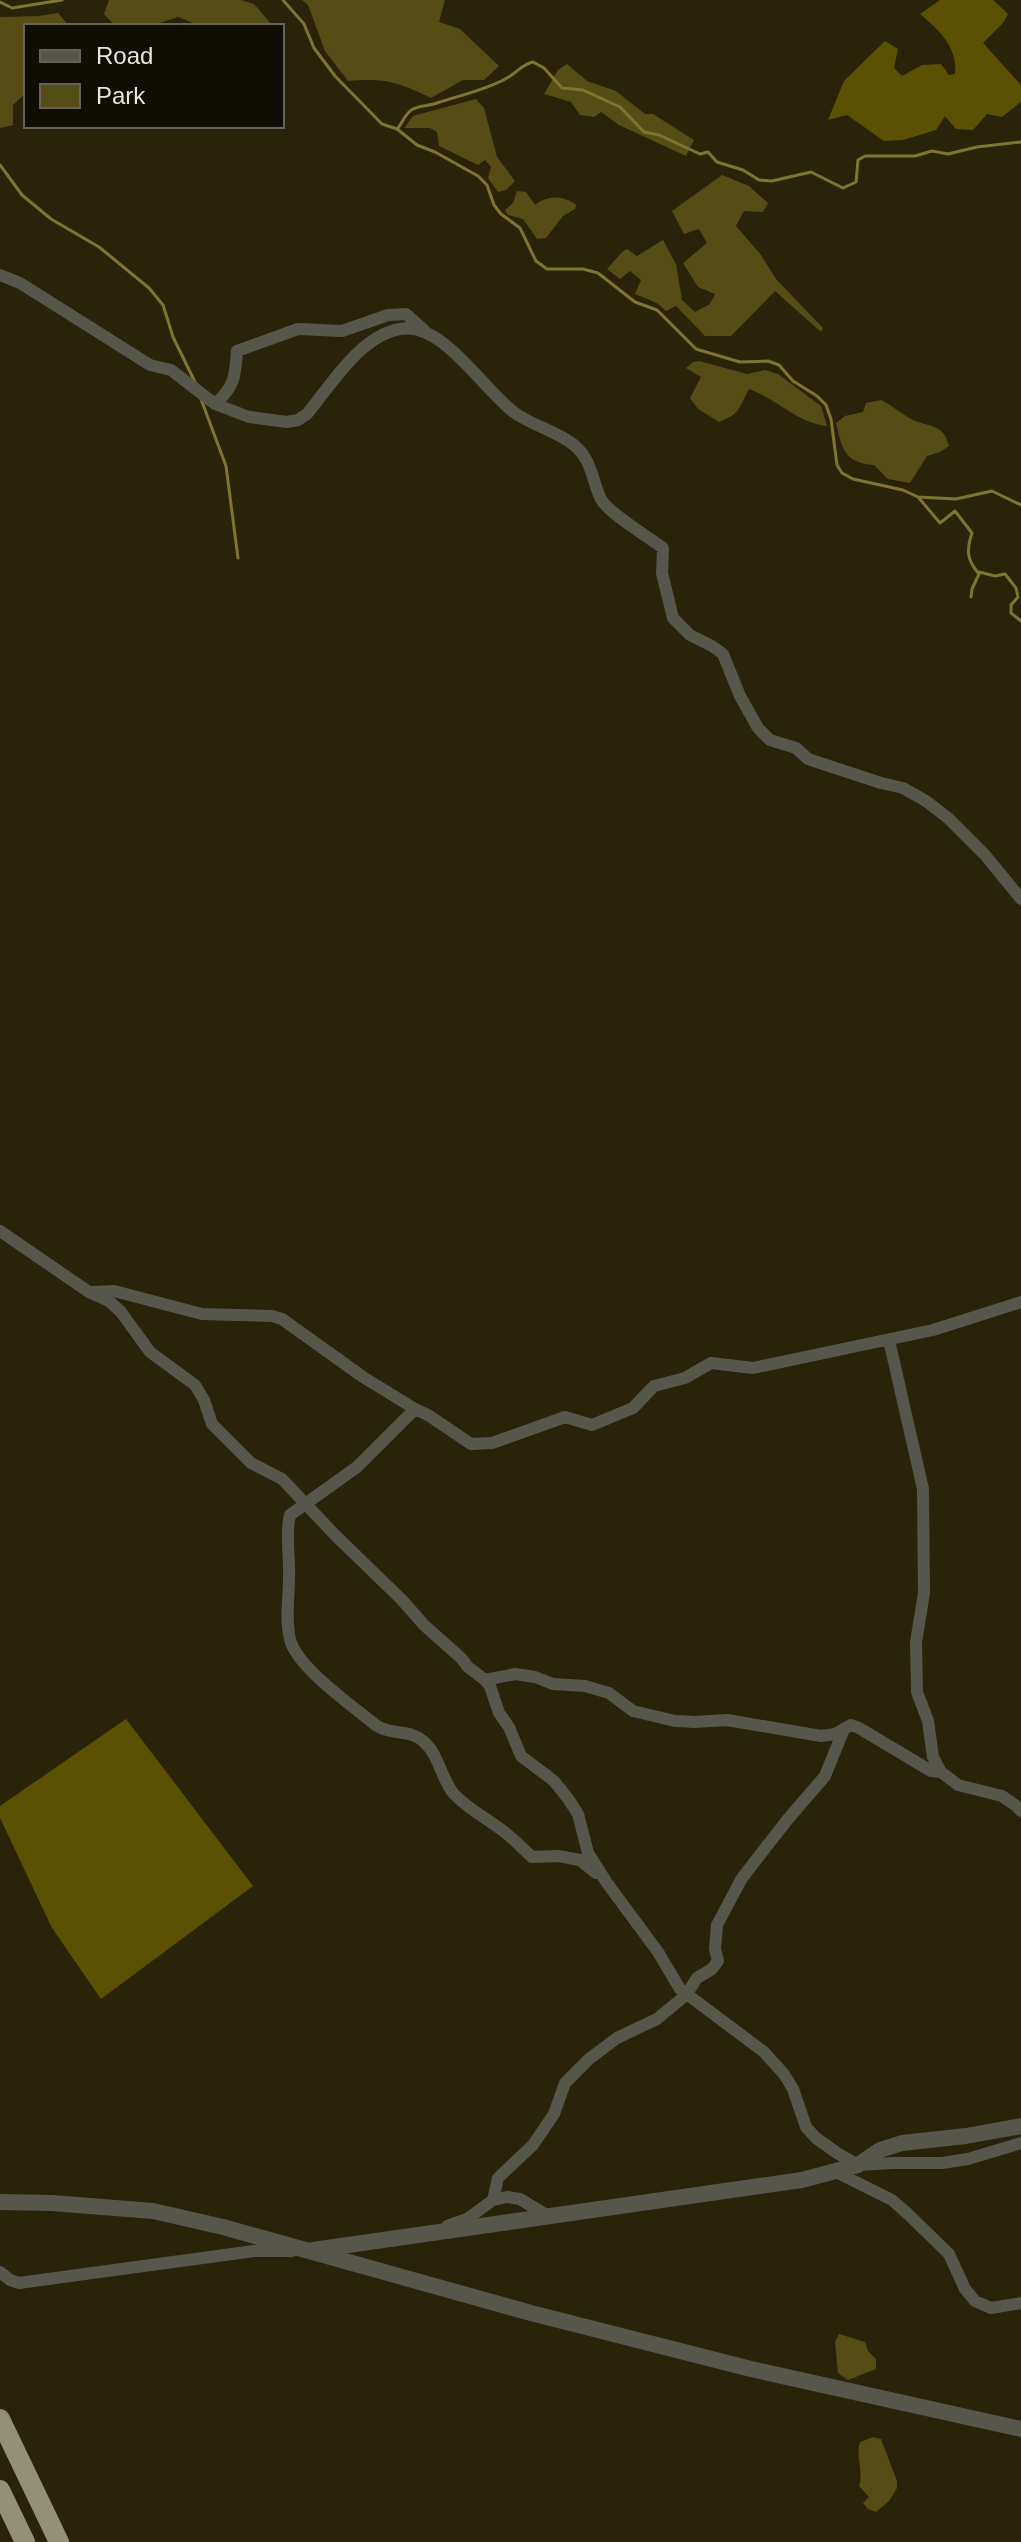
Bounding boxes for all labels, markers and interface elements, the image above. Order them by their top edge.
legend [24,24,284,128]
text: Road [96,42,153,69]
text: Park [96,82,146,109]

